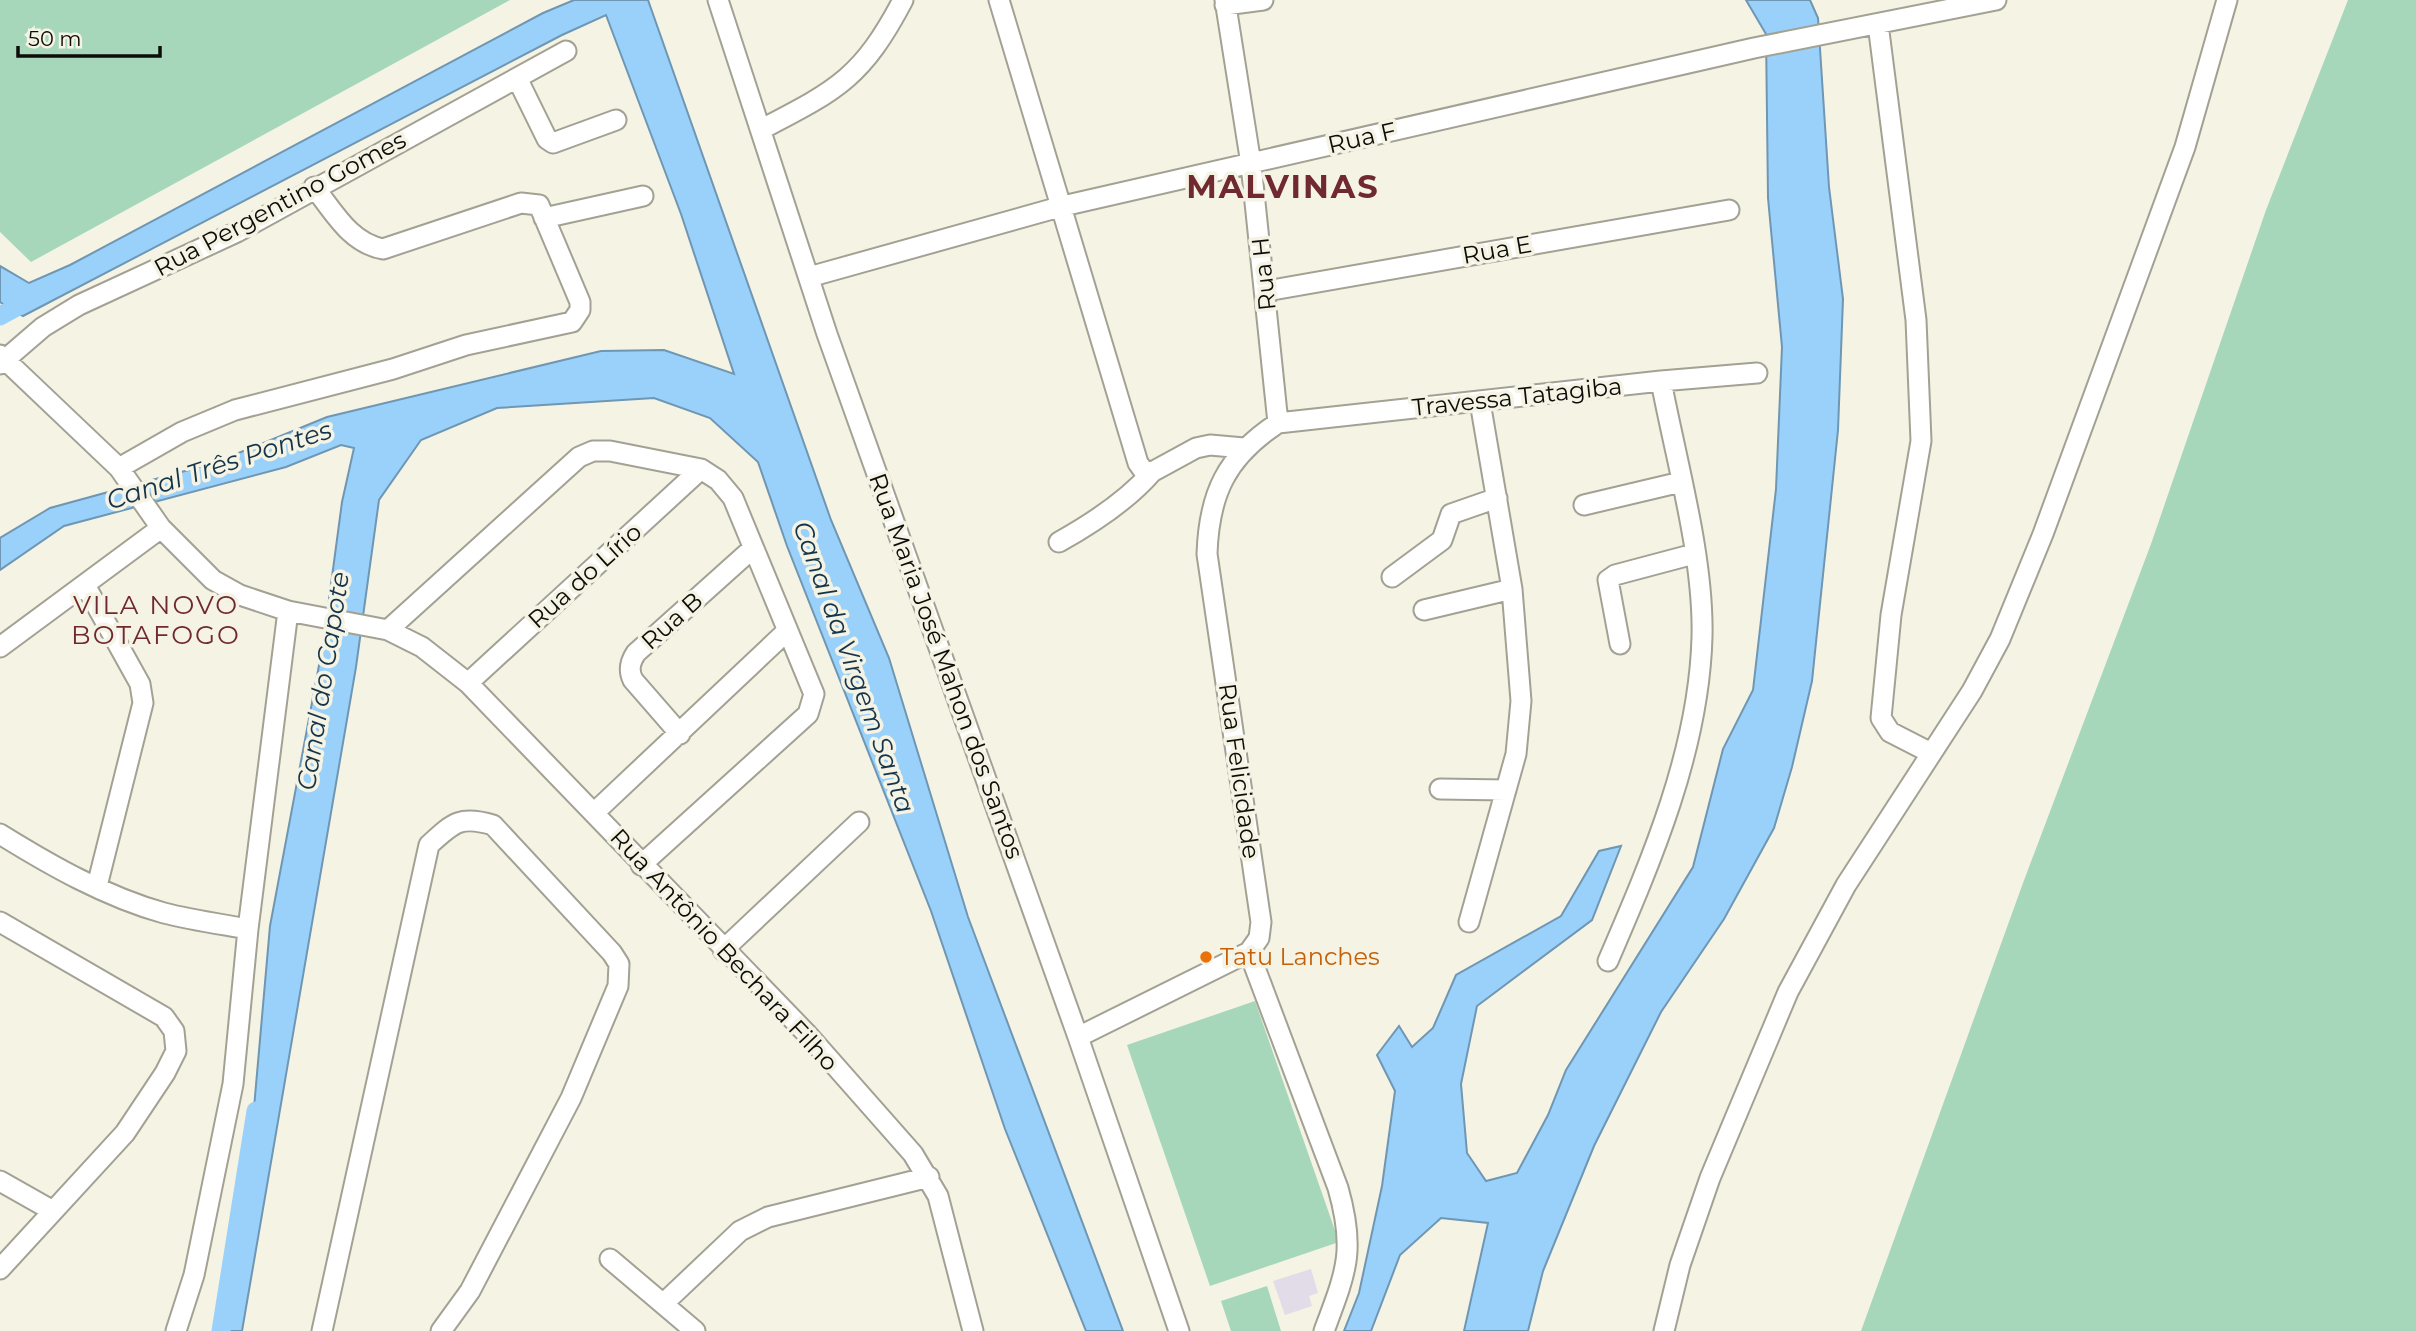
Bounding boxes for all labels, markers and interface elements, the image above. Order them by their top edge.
scale bar [18,14,159,58]
text: 50 m [28,26,82,51]
street label: Rua F [1325,116,1399,159]
street label: Rua Pergentino Gomes [149,125,411,282]
district label: MALVINAS [1186,167,1380,206]
street label: Rua E [1460,229,1534,270]
street label: Rua H [1245,236,1282,312]
street label: Travessa Tatagiba [1411,371,1623,422]
water label: Canal Três Pontes [102,413,336,517]
street label: Rua Maria José Mahon dos Santos [863,469,1030,863]
street label: Rua do Lírio [522,517,648,634]
water label: Canal da Virgem Santa [786,517,922,817]
water label: Canal do Capote [290,569,356,793]
street label: Rua B [635,586,708,656]
district label: VILA NOVO BOTAFOGO [71,589,241,651]
street label: Rua Felicidade [1213,681,1266,861]
street label: Rua Antônio Bechara Filho [604,823,844,1077]
place label: Tatu Lanches [1220,942,1380,971]
marker: Tatu Lanches [1198,949,1214,965]

